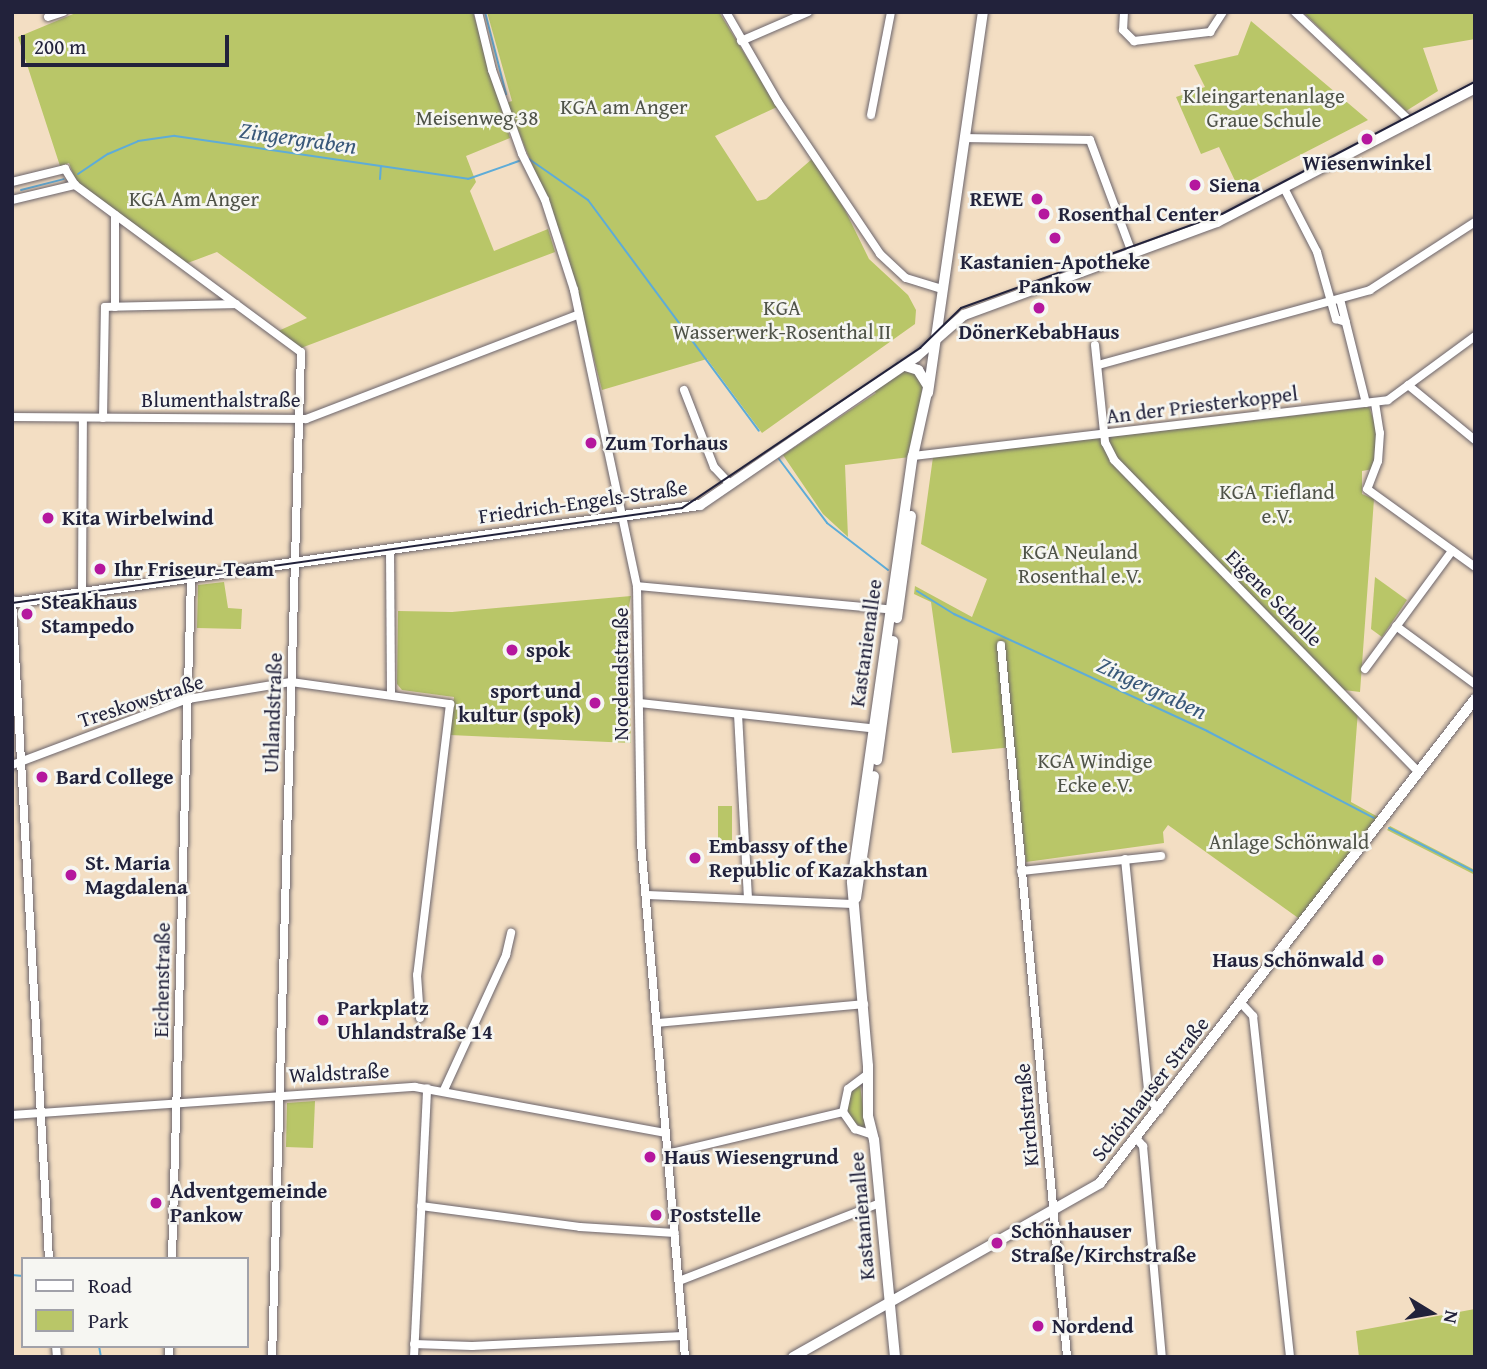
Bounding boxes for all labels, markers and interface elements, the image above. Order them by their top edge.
scale bar [24,21,233,65]
text: 200 m [34,31,86,62]
park label: Kleingartenanlage Graue Schule [1183,83,1345,133]
park label: KGA am Anger [560,94,688,120]
park label: Meisenweg 38 [416,105,538,131]
water label: Zingergraben [238,116,358,160]
marker: Wiesenwinkel [1359,131,1375,147]
place label: Wiesenwinkel [1303,150,1431,176]
place label: Siena [1209,172,1260,198]
marker: Siena [1187,177,1203,193]
park label: KGA Am Anger [129,186,259,212]
place label: REWE [970,186,1023,212]
marker: REWE [1029,191,1045,207]
place label: Rosenthal Center [1058,201,1219,227]
marker: Rosenthal Center [1036,206,1052,222]
marker: Kastanien-Apotheke Pankow [1047,230,1063,246]
place label: Kastanien-Apotheke Pankow [960,249,1150,299]
park label: KGA Wasserwerk-Rosenthal II [673,295,891,345]
marker: DönerKebabHaus [1031,300,1047,316]
place label: DönerKebabHaus [959,319,1119,345]
street label: An der Priesterkoppel [1105,381,1299,429]
street label: Blumenthalstraße [141,387,301,413]
place label: Zum Torhaus [605,430,728,456]
marker: Zum Torhaus [583,435,599,451]
street label: Friedrich-Engels-Straße [477,475,689,529]
park label: KGA Tiefland e.V. [1219,479,1335,529]
place label: Kita Wirbelwind [62,505,214,531]
marker: Kita Wirbelwind [40,510,56,526]
park label: KGA Neuland Rosenthal e.V. [1018,539,1142,589]
street label: Eigene Scholle [1220,544,1328,652]
place label: Ihr Friseur-Team [114,556,274,582]
marker: Ihr Friseur-Team [92,561,108,577]
street label: Kastanienallee [845,577,887,709]
place label: Steakhaus Stampedo [41,589,137,639]
marker: Steakhaus Stampedo [19,606,35,622]
street label: Nordendstraße [608,607,634,741]
place label: spok [526,637,570,663]
marker: spok [504,642,520,658]
water label: Zingergraben [1093,651,1211,725]
street label: Uhlandstraße [258,652,288,774]
street label: Treskowstraße [75,669,207,733]
place label: sport und kultur (spok) [458,678,581,728]
marker: sport und kultur (spok) [587,695,603,711]
park label: KGA Windige Ecke e.V. [1037,748,1153,798]
place label: Bard College [56,764,174,790]
marker: Bard College [34,769,50,785]
park label: Anlage Schönwald [1209,829,1369,855]
place label: Embassy of the Republic of Kazakhstan [709,833,928,883]
place label: St. Maria Magdalena [85,850,188,900]
marker: Embassy of the Republic of Kazakhstan [687,850,703,866]
marker: St. Maria Magdalena [63,867,79,883]
street label: Eichenstraße [148,922,176,1038]
place label: Haus Schönwald [1212,947,1364,973]
marker: Haus Schönwald [1370,952,1386,968]
place label: Parkplatz Uhlandstraße 14 [337,995,493,1045]
marker: Parkplatz Uhlandstraße 14 [315,1012,331,1028]
street label: Schönhauser Straße [1086,1012,1214,1166]
street label: Waldstraße [288,1058,390,1088]
street label: Kirchstraße [1010,1062,1044,1168]
place label: Haus Wiesengrund [664,1144,839,1170]
marker: Haus Wiesengrund [642,1149,658,1165]
street label: Kastanienallee [844,1151,880,1281]
place label: Adventgemeinde Pankow [170,1178,327,1228]
marker: Adventgemeinde Pankow [148,1195,164,1211]
place label: Poststelle [670,1202,761,1228]
marker: Poststelle [648,1207,664,1223]
place label: Schönhauser Straße/Kirchstraße [1011,1218,1196,1268]
marker: Schönhauser Straße/Kirchstraße [989,1235,1005,1251]
legend [21,1257,248,1348]
text: Road [88,1270,132,1301]
north arrow [1396,1278,1466,1348]
text: Park [88,1305,129,1336]
text: N [1437,1308,1467,1326]
place label: Nordend [1052,1313,1133,1339]
marker: Nordend [1030,1318,1046,1334]

